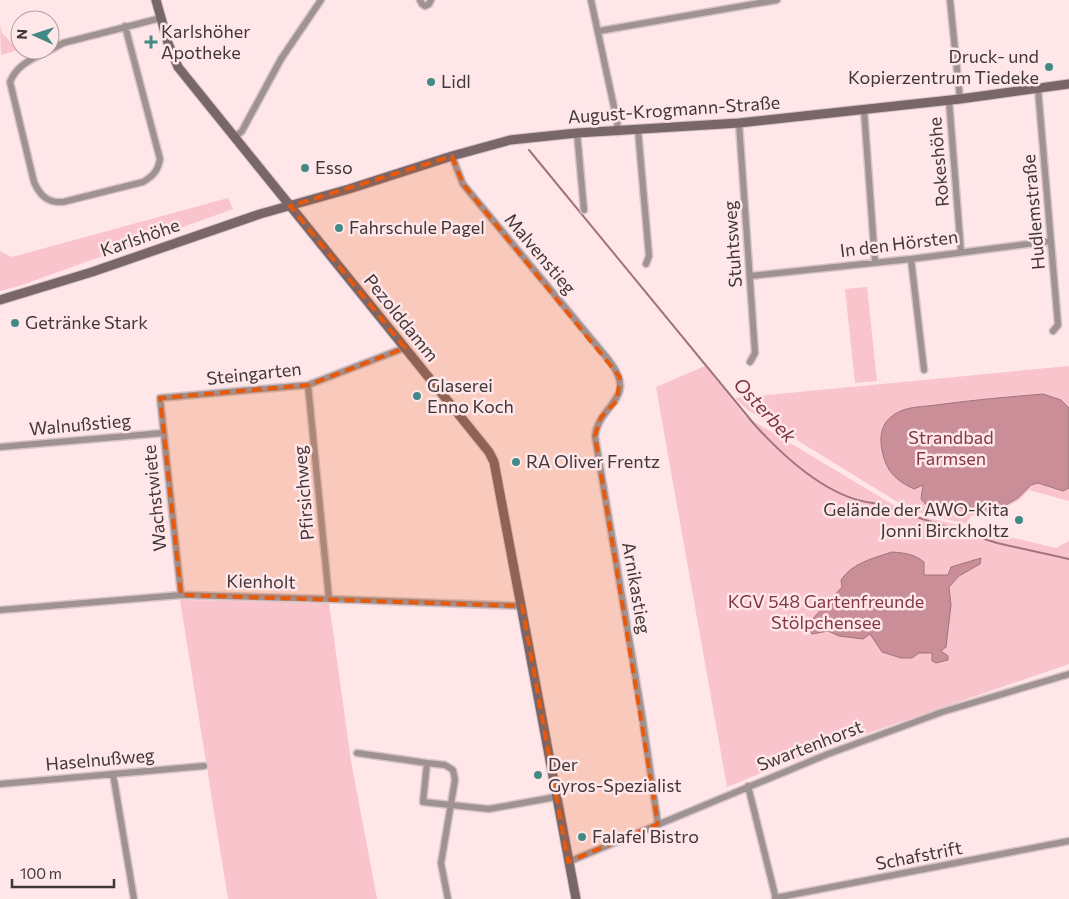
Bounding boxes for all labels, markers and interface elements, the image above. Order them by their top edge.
north arrow [10,10,60,60]
place label: Karlshöher Apotheke [161,20,251,63]
text: N [13,29,30,40]
marker: Karlshöher Apotheke [145,36,157,48]
place label: Druck- und Kopierzentrum Tiedeke [848,45,1039,88]
marker: Druck- und Kopierzentrum Tiedeke [1043,61,1055,73]
place label: Lidl [441,70,471,92]
marker: Lidl [425,76,437,88]
street label: August-Krogmann-Straße [567,91,781,127]
street label: Rokeshöhe [923,116,953,208]
street label: Hudlemstraße [1017,153,1049,271]
place label: Esso [315,156,353,178]
marker: Esso [299,162,311,174]
street label: Stuhtsweg [718,200,746,288]
street label: Malvenstieg [500,208,581,299]
street label: Karlshöhe [97,213,182,261]
place label: Fahrschule Pagel [349,216,485,238]
marker: Fahrschule Pagel [333,222,345,234]
street label: In den Hörsten [839,225,959,261]
street label: Pezolddamm [360,269,444,366]
place label: Getränke Stark [25,311,148,333]
marker: Getränke Stark [9,317,21,329]
street label: Steingarten [205,357,302,389]
water label: Osterbek [729,372,802,448]
place label: Glaserei Enno Koch [427,374,514,417]
marker: Glaserei Enno Koch [411,390,423,402]
street label: Walnußstieg [28,409,132,439]
park label: Strandbad Farmsen [908,426,994,469]
street label: Wachstwiete [137,444,171,552]
street label: Pfirsichweg [288,445,318,541]
place label: RA Oliver Frentz [526,450,660,472]
marker: RA Oliver Frentz [510,456,522,468]
place label: Gelände der AWO-Kita Jonni Birckholtz [823,498,1009,541]
marker: Gelände der AWO-Kita Jonni Birckholtz [1013,514,1025,526]
street label: Arnikastieg [618,540,656,636]
street label: Kienholt [226,569,296,593]
park label: KGV 548 Gartenfreunde Stölpchensee [728,590,924,633]
street label: Swartenhorst [754,715,866,775]
street label: Haselnußweg [44,743,156,775]
place label: Der Gyros-Spezialist [548,753,682,796]
marker: Der Gyros-Spezialist [532,769,544,781]
place label: Falafel Bistro [592,825,699,847]
marker: Falafel Bistro [576,831,588,843]
street label: Schafstrift [874,836,964,874]
scale bar [12,856,115,888]
text: 100 m [20,864,62,882]

